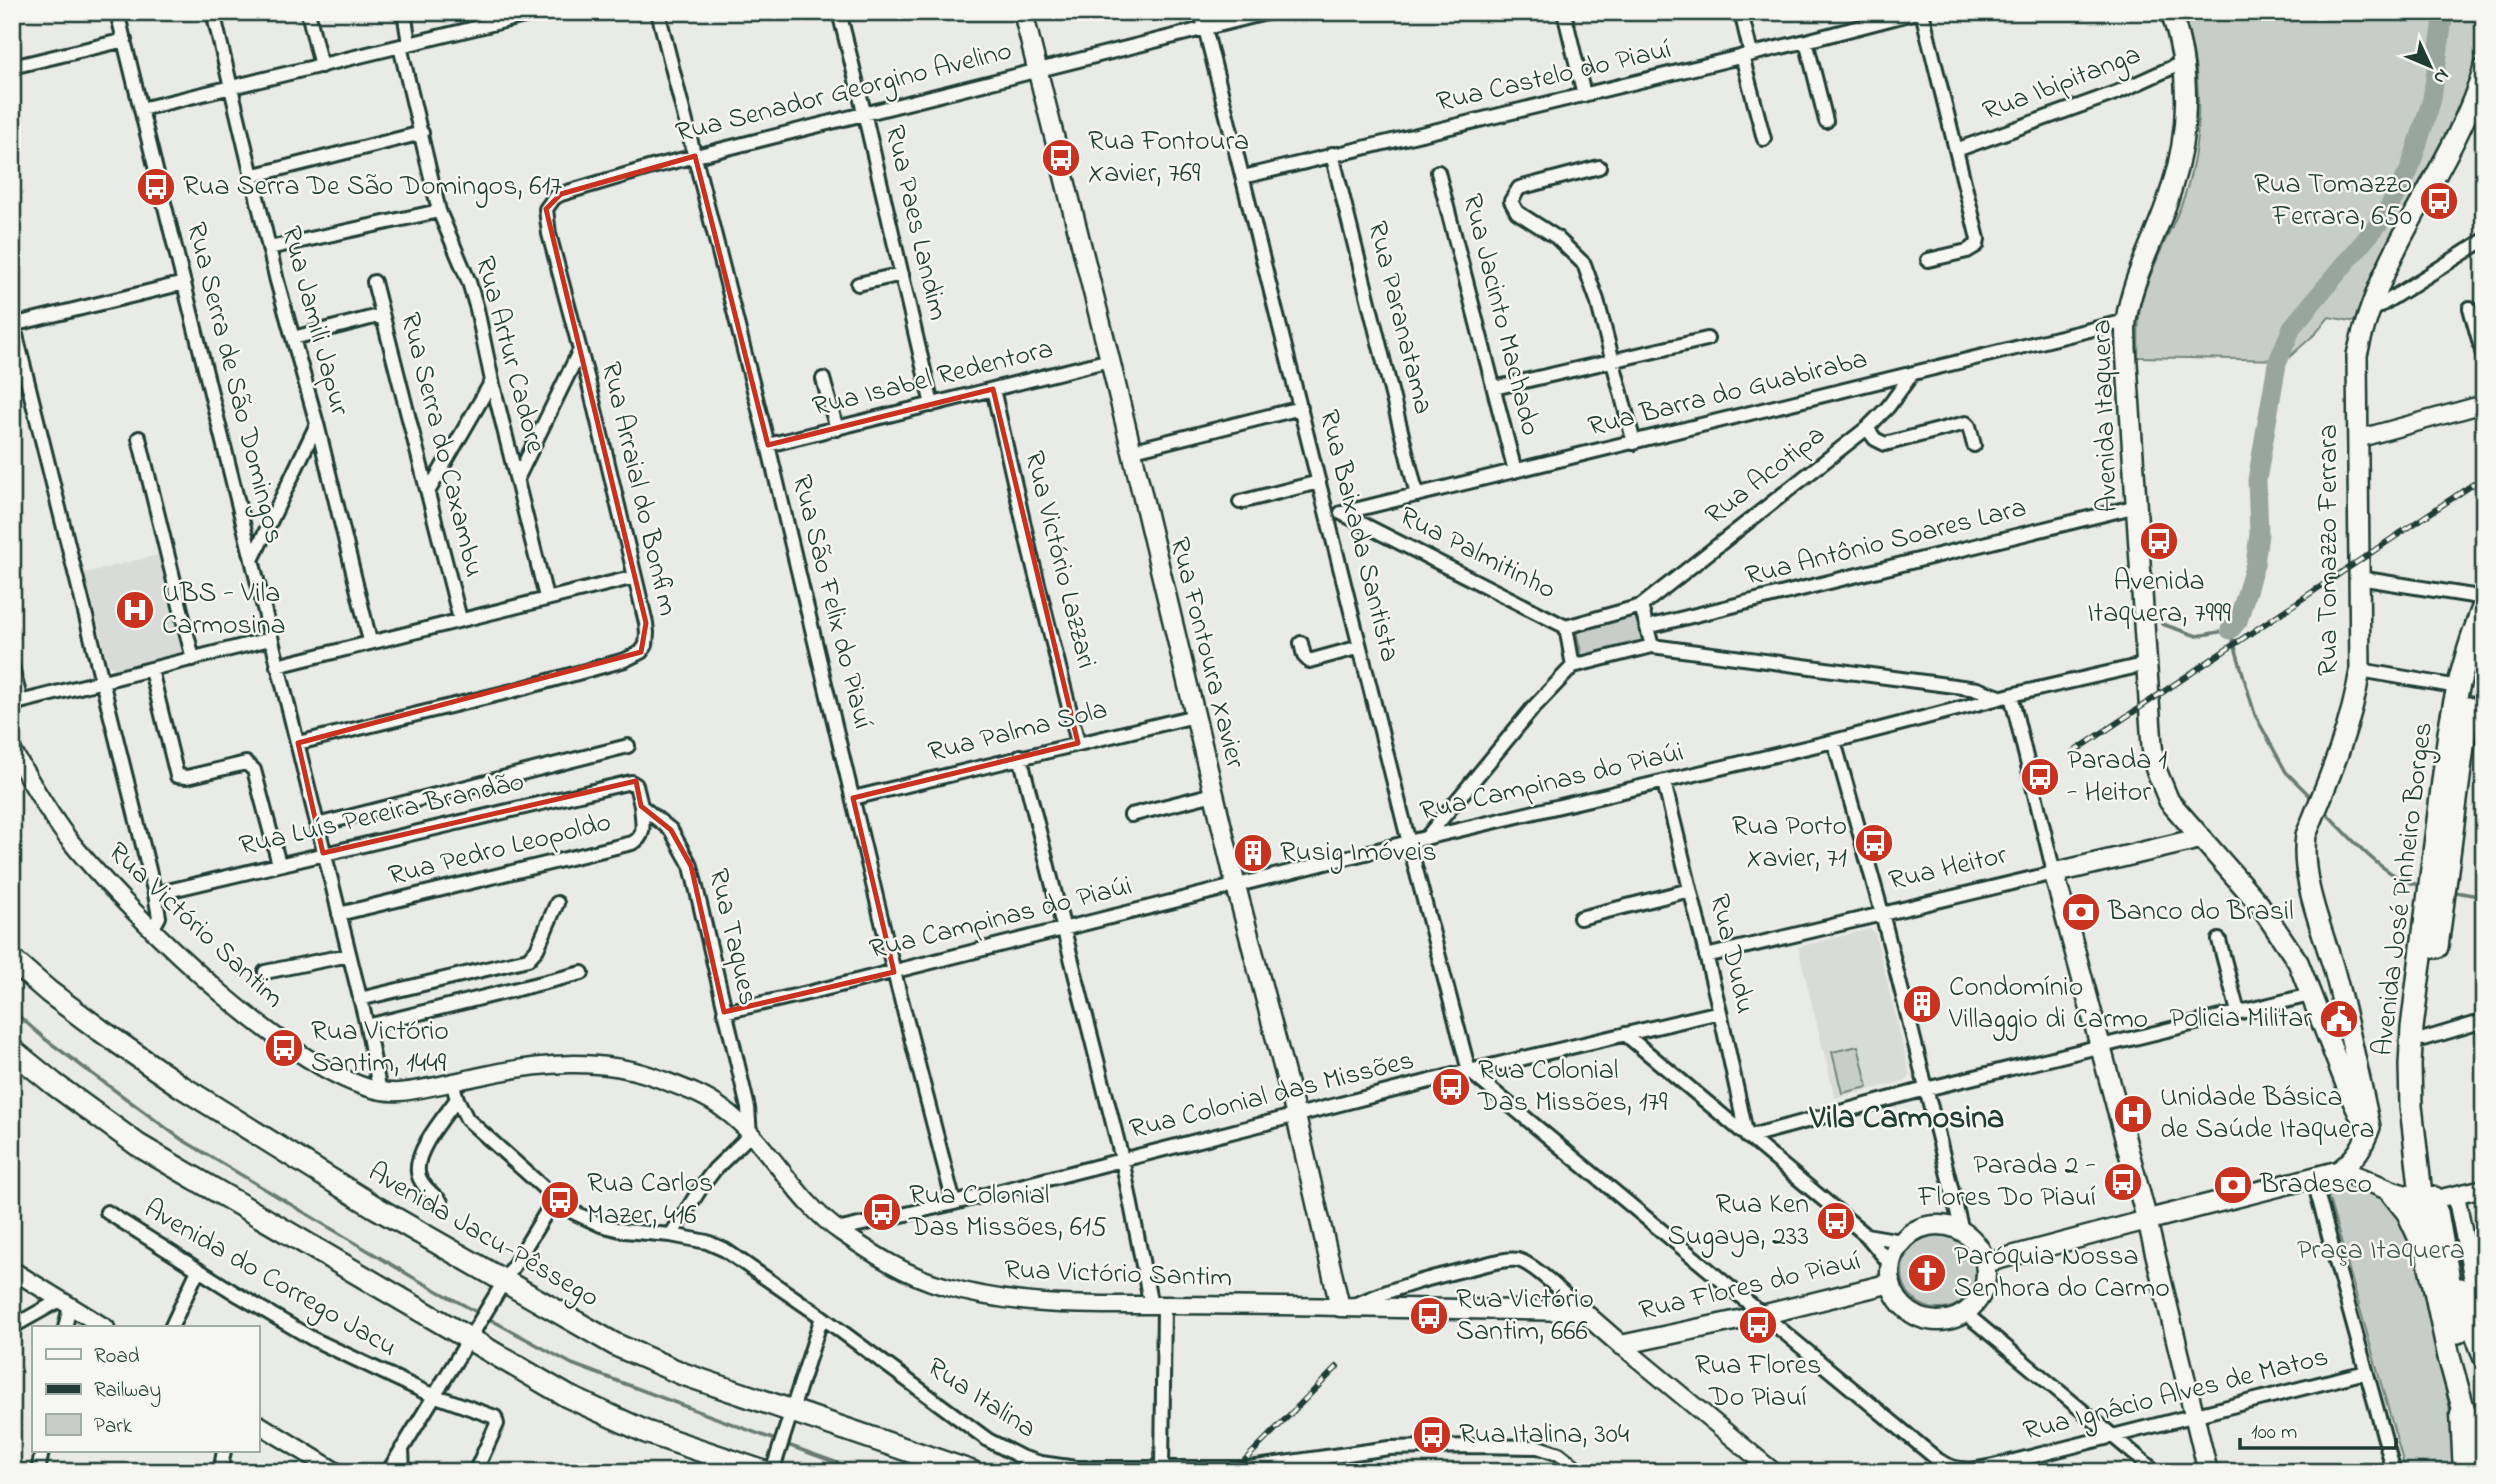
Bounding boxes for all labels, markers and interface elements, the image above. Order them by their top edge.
street label: Rua Castelo do Piauí [1433,30,1675,124]
street label: Rua Senador Georgino Avelino [672,31,1016,155]
north arrow [2394,32,2464,102]
street label: Rua Ibipitanga [1977,35,2147,133]
text: N [2426,62,2455,90]
street label: Rua Paes Landim [873,122,957,324]
place label: Rua Fontoura Xavier, 769 [1088,122,1249,195]
bus stop icon: Rua Fontoura Xavier, 769 [1040,137,1082,179]
place label: Rua Tomazzo Ferrara, 650 [2254,165,2412,238]
bus stop icon: Rua Serra De São Domingos, 617 [135,166,177,208]
place label: Rua Serra De São Domingos, 617 [183,167,562,208]
bus stop icon: Rua Tomazzo Ferrara, 650 [2418,180,2460,222]
street label: Rua Jacinto Machado [1450,190,1550,440]
street label: Rua Paranatama [1355,217,1443,419]
street label: Rua Serra de São Domingos [174,218,294,548]
street label: Rua Jamili Japur [269,222,359,421]
street label: Rua Artur Cadore [463,252,555,459]
street label: Rua Serra do Caxambu [388,308,494,582]
street label: Avenida Itaquera [2082,319,2130,513]
street label: Rua Isabel Redentora [808,329,1058,429]
street label: Rua Barra do Guabiraba [1584,339,1872,449]
street label: Rua Arraial do Bonfim [589,358,687,620]
street label: Rua Baixada Santista [1307,406,1409,666]
street label: Rua Acotipa [1697,416,1835,536]
street label: Rua Tomazzo Ferrara [2309,424,2350,676]
street label: Rua Victório Lazzari [1012,447,1106,673]
street label: Rua São Felix do Piauí [780,471,882,733]
street label: Rua Antônio Soares Lara [1741,488,2031,598]
street label: Rua Palmitinho [1392,497,1562,611]
bus stop icon: Avenida Itaquera, 7999 [2138,520,2180,562]
street label: Rua Fontoura Xavier [1157,533,1255,773]
place label: Avenida Itaquera, 7999 [2087,562,2231,635]
place label: UBS - Vila Carmosina [162,574,286,647]
hospital icon: UBS - Vila Carmosina [114,589,156,631]
street label: Rua Palma Sola [924,690,1112,774]
street label: Avenida José Pinheiro Borges [2363,720,2445,1058]
street label: Rua Campinas do Piaúi [1416,733,1688,833]
place label: Parada 1 - Heitor [2067,741,2167,814]
bus stop icon: Parada 1 - Heitor [2019,756,2061,798]
street label: Rua Luís Pereira Brandão [236,762,528,868]
street label: Rua Pedro Leopoldo [384,803,616,897]
place label: Rua Porto Xavier, 71 [1732,807,1847,880]
bus stop icon: Rua Porto Xavier, 71 [1853,822,1895,864]
building icon: Rusig Imóveis [1232,832,1274,874]
street label: Rua Victório Santim [98,833,292,1019]
place label: Rusig Imóveis [1280,833,1437,874]
street label: Rua Heitor [1885,835,2011,902]
street label: Rua Taques [696,865,768,1009]
street label: Rua Campinas do Piaúi [865,867,1137,971]
street label: Rua Dudu [1697,890,1765,1018]
bank icon: Banco do Brasil [2060,891,2102,933]
place label: Banco do Brasil [2107,892,2294,933]
place label: Condomínio Villaggio di Carmo [1948,968,2148,1041]
building icon: Condomínio Villaggio di Carmo [1901,983,1943,1025]
public building icon: Policia Militar [2318,998,2360,1040]
place label: Policia Militar [2169,999,2312,1040]
place label: Rua Victório Santim, 1449 [311,1012,449,1085]
bus stop icon: Rua Victório Santim, 1449 [263,1027,305,1069]
street label: Rua Colonial das Missões [1126,1041,1418,1151]
place label: Rua Colonial Das Missões, 179 [1477,1051,1668,1124]
bus stop icon: Rua Colonial Das Missões, 179 [1430,1066,1472,1108]
place label: Unidade Básica de Saúde Itaquera [2160,1078,2375,1151]
hospital icon: Unidade Básica de Saúde Itaquera [2112,1093,2154,1135]
district label: Vila Carmosina [1809,1096,2004,1143]
place label: Parada 2 - Flores Do Piauí [1917,1146,2096,1219]
street label: Avenida Jacu-Pêssego [360,1153,606,1319]
bus stop icon: Parada 2 - Flores Do Piauí [2102,1161,2144,1203]
place label: Rua Carlos Mazer, 416 [587,1164,713,1237]
bank icon: Bradesco [2212,1164,2254,1206]
place label: Bradesco [2259,1165,2372,1206]
place label: Rua Colonial Das Missões, 615 [908,1176,1107,1249]
bus stop icon: Rua Carlos Mazer, 416 [539,1179,581,1221]
place label: Rua Ken Sugaya, 233 [1668,1185,1809,1258]
street label: Avenida do Corrego Jacu [136,1190,404,1368]
bus stop icon: Rua Colonial Das Missões, 615 [861,1191,903,1233]
bus stop icon: Rua Ken Sugaya, 233 [1815,1200,1857,1242]
park label: Praça Itaquera [2297,1231,2465,1272]
place label: Paróquia Nossa Senhora do Carmo [1954,1237,2170,1310]
street label: Rua Flores do Piauí [1635,1242,1865,1332]
street label: Rua Victório Santim [1003,1251,1233,1299]
church icon: Paróquia Nossa Senhora do Carmo [1906,1252,1948,1294]
place label: Rua Victório Santim, 666 [1456,1280,1594,1353]
bus stop icon: Rua Victório Santim, 666 [1408,1295,1450,1337]
bus stop icon: Rua Flores Do Piauí [1737,1304,1779,1346]
legend [32,1326,259,1452]
street label: Rua Ignácio Alves de Matos [2019,1337,2333,1453]
text: Road [94,1342,140,1372]
place label: Rua Flores Do Piauí [1695,1346,1821,1419]
street label: Rua Italina [918,1348,1044,1450]
text: Railway [94,1376,161,1408]
scale bar [2240,1407,2396,1451]
text: Park [94,1412,133,1442]
bus stop icon: Rua Italina, 304 [1411,1414,1453,1456]
place label: Rua Italina, 304 [1459,1415,1630,1456]
text: 100 m [2251,1418,2297,1448]

